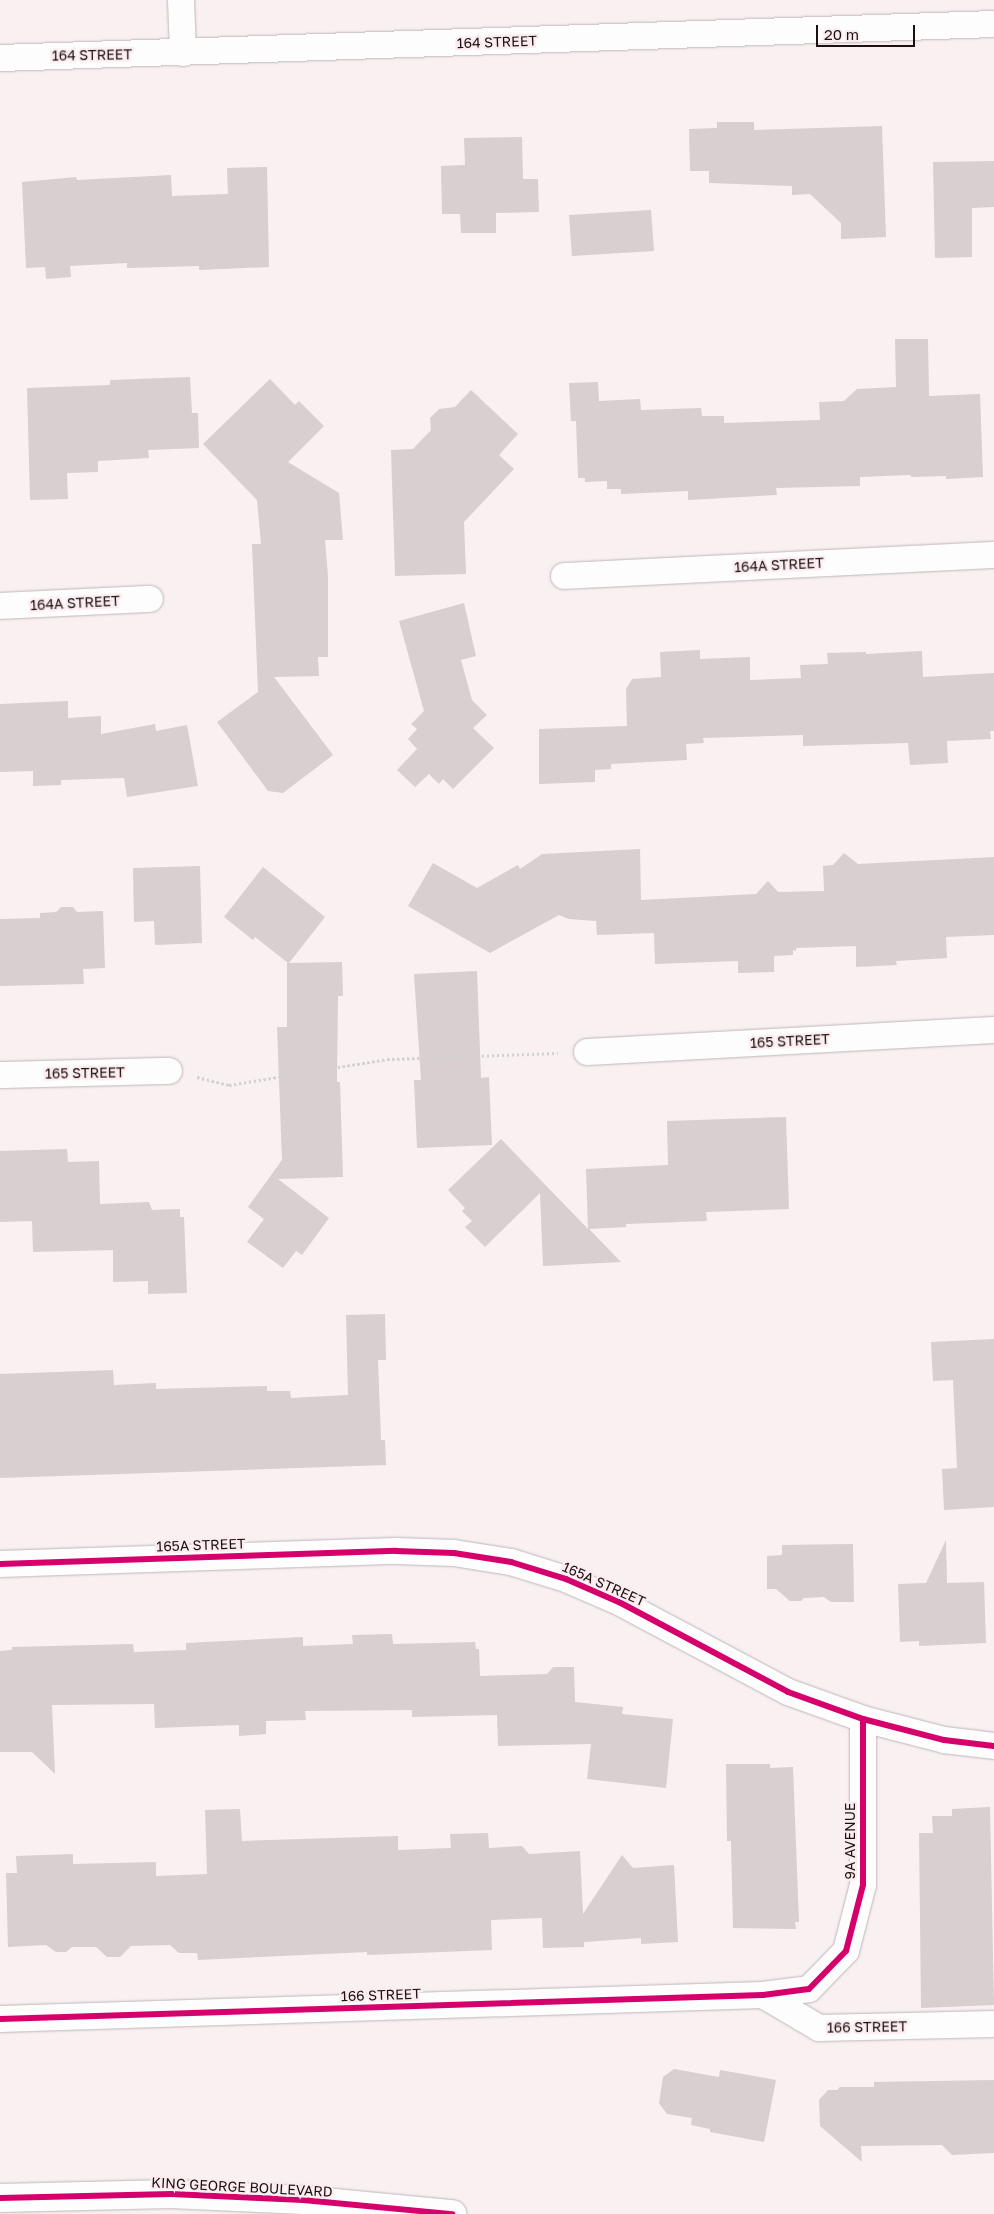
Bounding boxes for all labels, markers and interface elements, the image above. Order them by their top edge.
scale bar [819,15,918,47]
text: 20 m [824,25,859,43]
street label: 164 STREET [457,32,537,52]
street label: 164 STREET [52,46,132,64]
street label: 164A STREET [734,554,824,576]
street label: 164A STREET [30,592,120,614]
street label: 165 STREET [750,1031,830,1051]
street label: 165 STREET [45,1064,125,1082]
street label: 165A STREET [156,1535,246,1555]
street label: 165A STREET [560,1558,648,1610]
street label: 9A AVENUE [842,1803,858,1879]
street label: 166 STREET [341,1985,421,2005]
street label: 166 STREET [827,2018,907,2036]
street label: KING GEORGE BOULEVARD [151,2174,333,2200]

